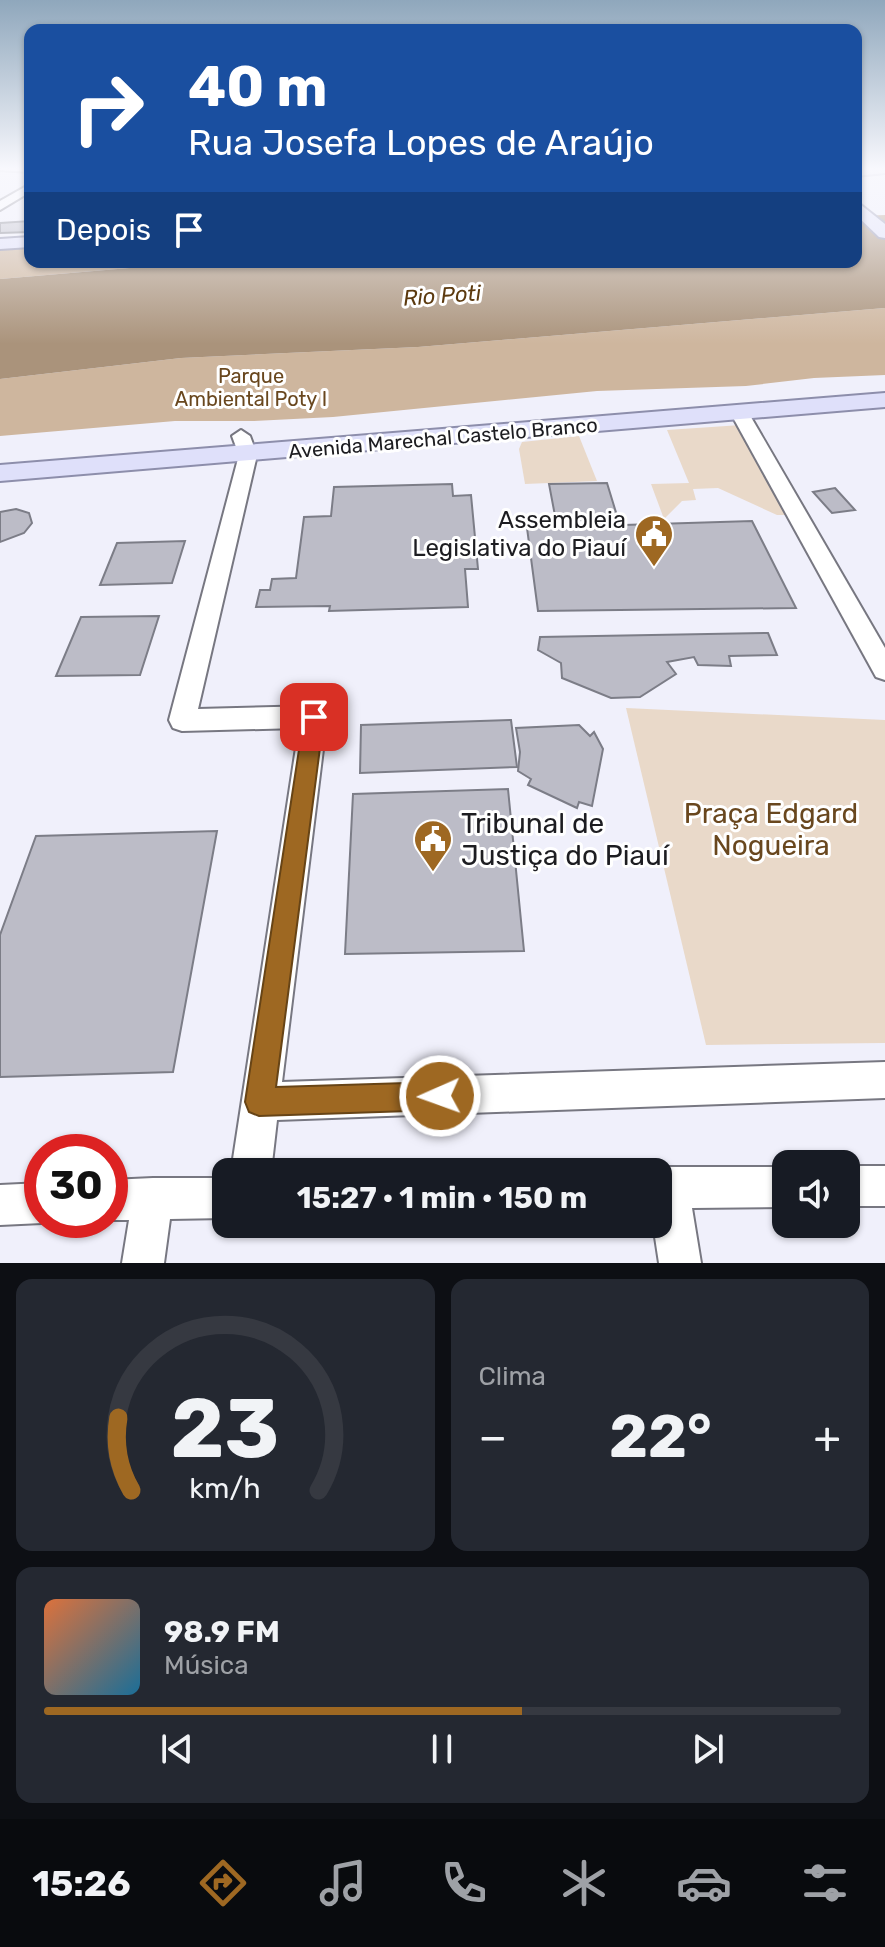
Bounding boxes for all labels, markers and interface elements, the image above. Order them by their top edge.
text: 40 m [188,54,328,120]
icon: right [56,56,160,160]
text: Rua Josefa Lopes de Araújo [188,121,654,164]
icon: arrive [167,208,211,252]
text: Depois [56,212,151,248]
water label: Rio Poti [402,279,483,312]
park label: Parque Ambiental Poty I [175,364,327,411]
street label: Avenida Marechal Castelo Branco [287,413,599,463]
place label: Assembleia Legislativa do Piauí [412,506,627,562]
public building icon: Assembleia Legislativa do Piauí [633,513,675,568]
pin [280,683,348,751]
icon: arrive [292,695,336,739]
park label: Praça Edgard Nogueira [684,797,858,862]
place label: Tribunal de Justiça do Piauí [461,807,670,872]
public building icon: Tribunal de Justiça do Piauí [412,818,454,873]
position arrow [398,1054,482,1138]
speed limit sign: 30 [24,1134,128,1238]
map controls [772,1150,860,1238]
button: sound [772,1150,860,1238]
text: 15:27 · 1 min · 150 m [297,1180,587,1216]
text: Clima [479,1361,546,1392]
text: 23 [171,1379,280,1478]
text: 22° [609,1401,712,1472]
text: − [479,1411,507,1463]
text: + [814,1411,841,1463]
text: km/h [190,1471,261,1505]
text: 98.9 FM [164,1614,280,1650]
text: Música [164,1650,249,1681]
icon: previous [155,1727,199,1771]
icon: pause [420,1727,464,1771]
icon: next [686,1727,730,1771]
icon: directions [195,1855,251,1911]
icon: music [315,1855,371,1911]
icon: phone [436,1855,492,1911]
icon: climate [556,1855,612,1911]
icon: car [676,1855,732,1911]
icon: filters [797,1855,853,1911]
text: 15:26 [32,1862,131,1905]

